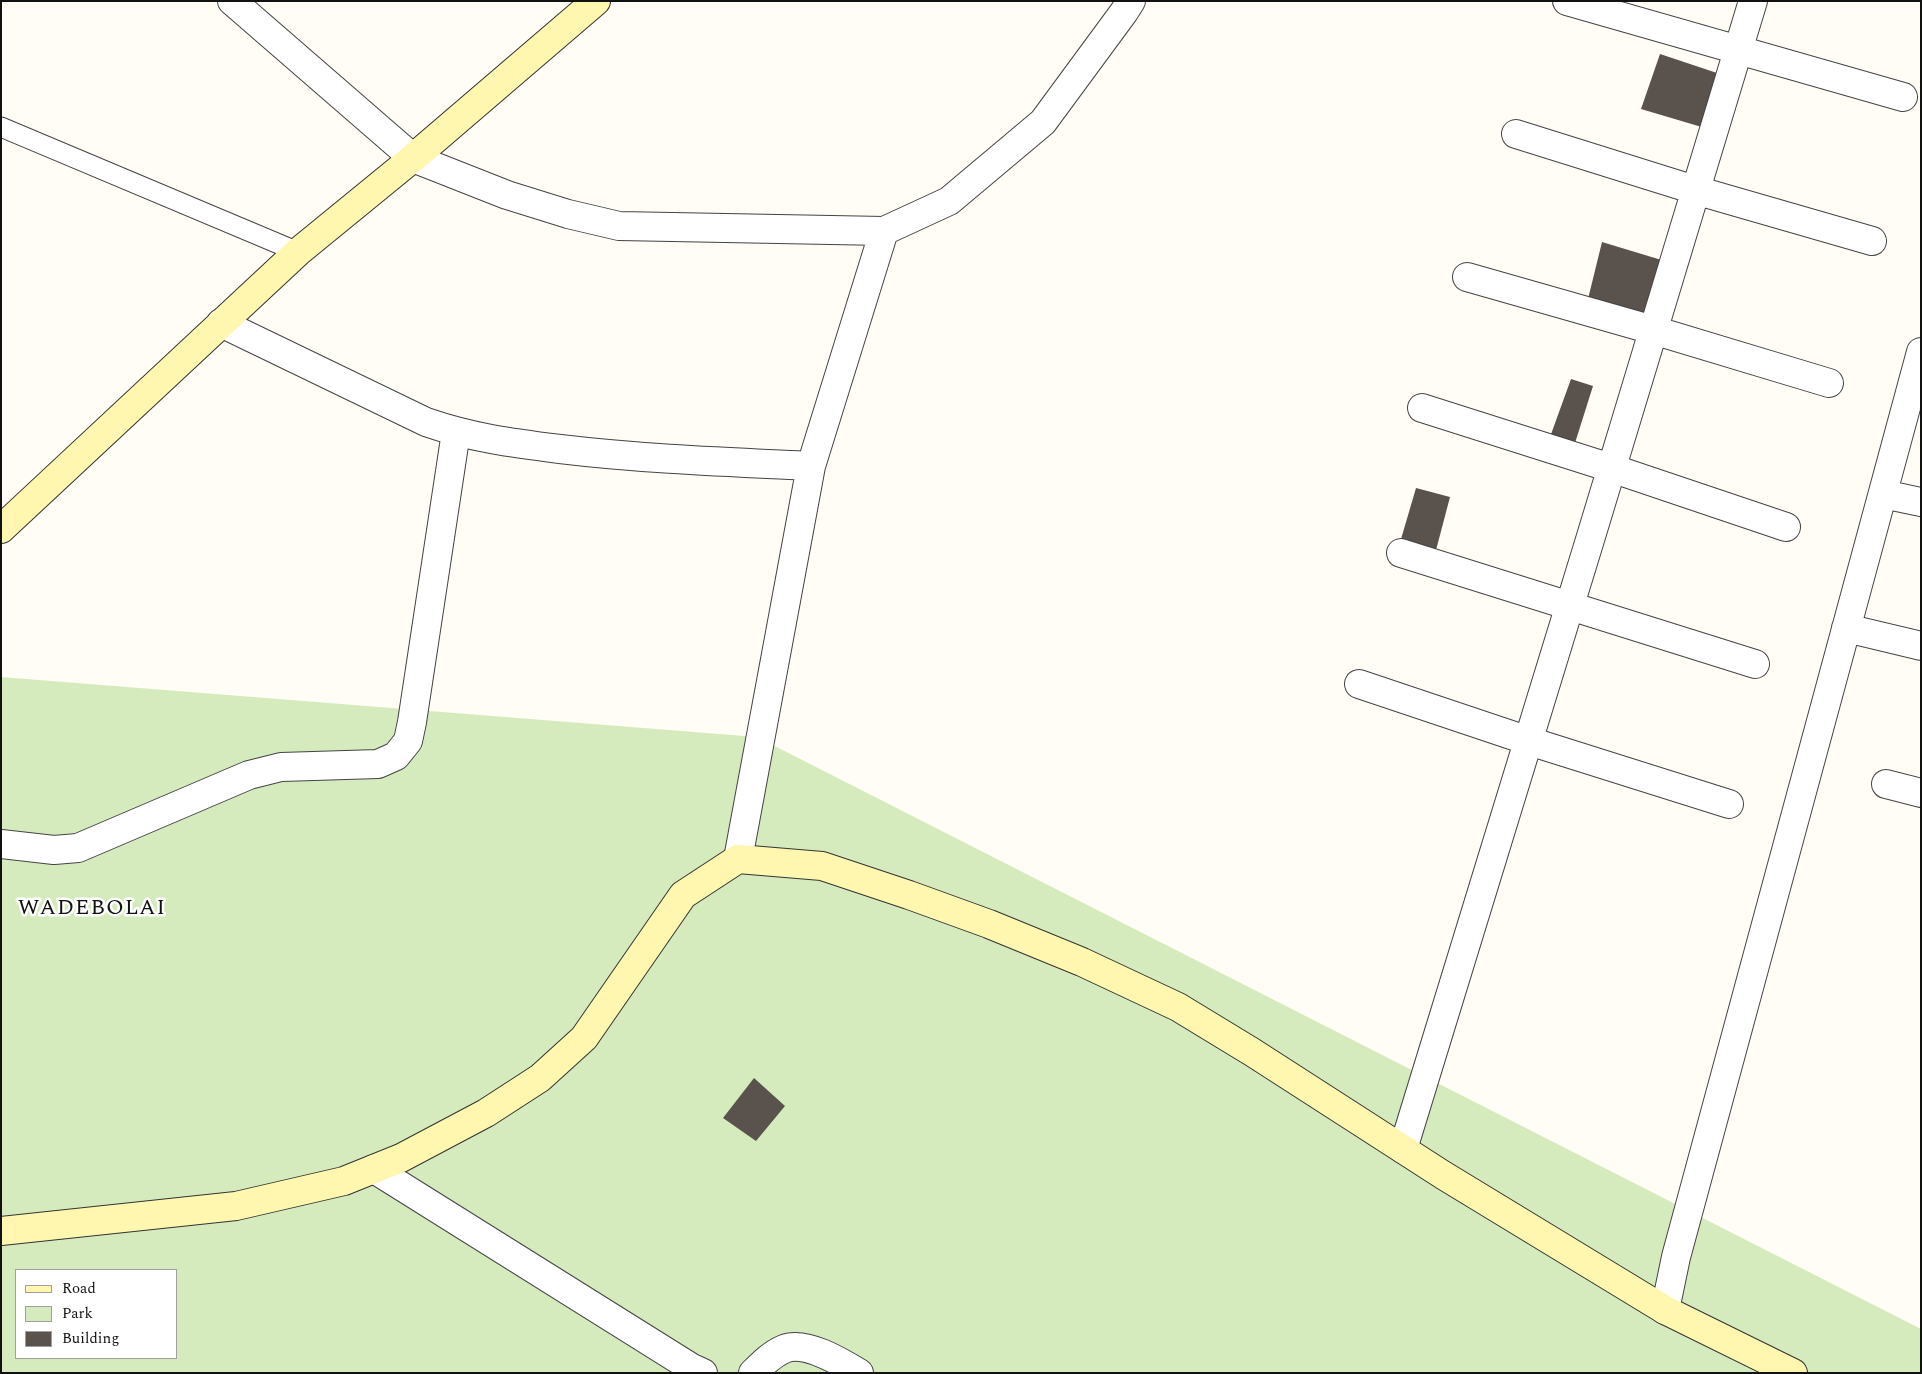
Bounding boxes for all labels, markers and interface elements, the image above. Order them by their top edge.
district label: WADEBOLAI [17,897,167,923]
legend [15,1269,178,1359]
text: Road [62,1277,96,1300]
text: Park [62,1302,93,1325]
text: Building [62,1327,119,1350]

